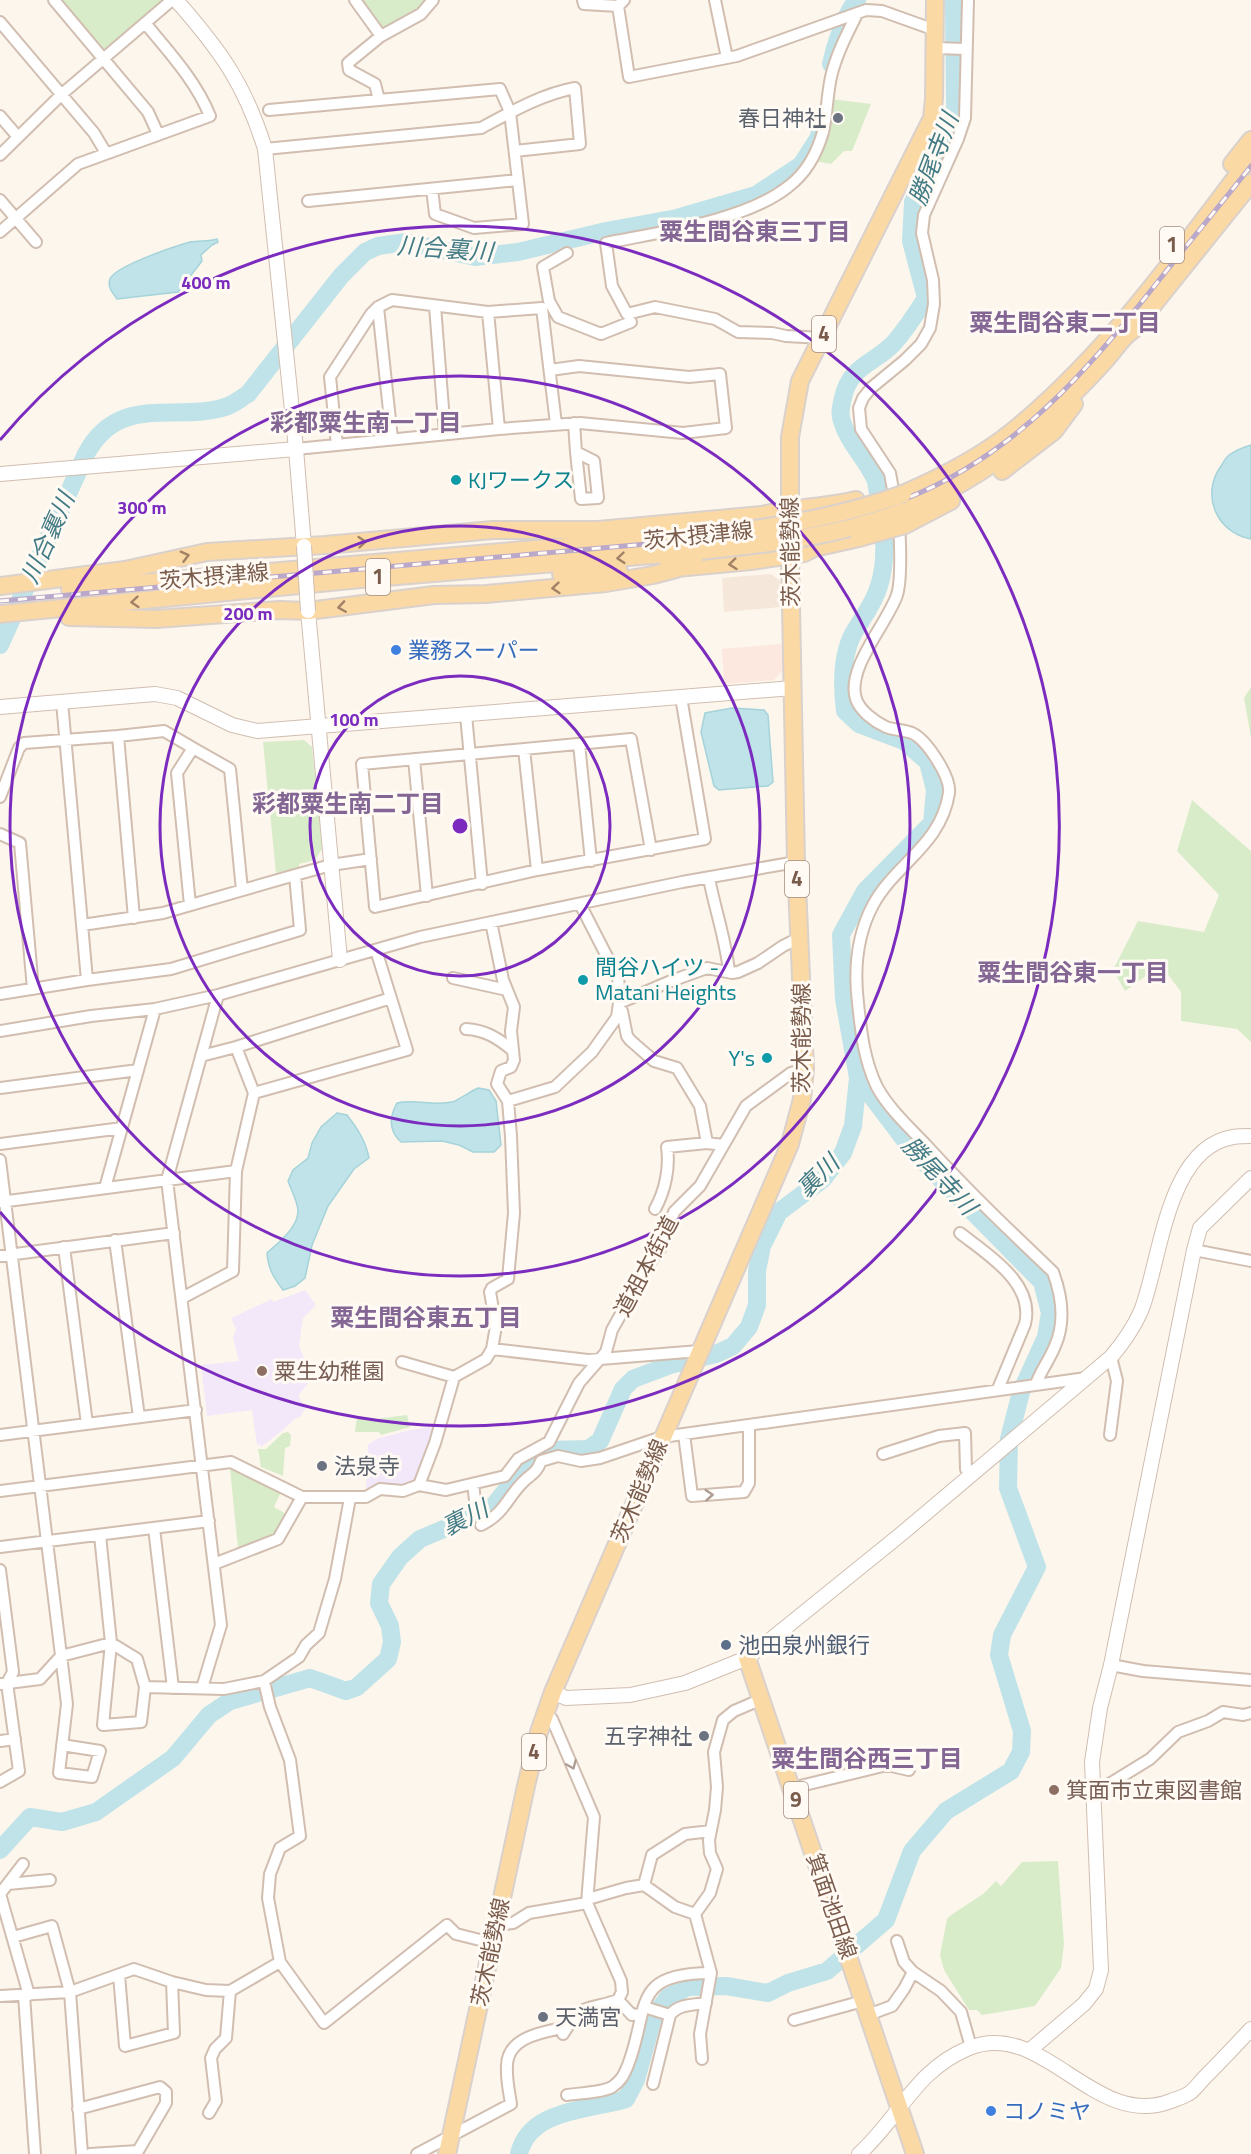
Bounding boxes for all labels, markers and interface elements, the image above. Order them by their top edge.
place label: 春日神社 [738,101,826,135]
water label: 勝尾寺川 [899,105,968,210]
marker: 春日神社 [831,111,845,125]
district label: 粟生間谷東三丁目 [659,213,851,249]
water label: 川合裏川 [396,227,497,270]
road number: 1 [1160,227,1184,263]
text: 400 m [181,269,231,296]
district label: 粟生間谷東二丁目 [969,304,1161,340]
road number: 4 [812,316,836,352]
district label: 彩都粟生南一丁目 [270,404,462,440]
place label: KJワークス [468,463,574,497]
marker: KJワークス [449,473,463,487]
water label: 川合裏川 [11,484,84,589]
text: 300 m [117,494,167,521]
street label: 茨木能勢線 [772,497,808,607]
street label: 茨木摂津線 [642,512,754,558]
one-way arrow [357,536,367,549]
one-way arrow [180,551,190,564]
one-way arrow [617,551,626,564]
street label: 茨木摂津線 [158,554,270,598]
one-way arrow [729,557,738,569]
road number: 1 [366,559,390,595]
one-way arrow [552,581,561,594]
one-way arrow [130,595,139,608]
text: 200 m [223,600,273,627]
one-way arrow [337,600,347,613]
place label: 業務スーパー [408,633,540,667]
marker: 業務スーパー [389,643,403,657]
text: 100 m [329,706,379,733]
district label: 彩都粟生南二丁目 [252,785,444,821]
centre of rings [450,816,470,836]
road number: 4 [785,861,809,897]
place label: 間谷ハイツ - Matani Heights [595,950,736,1009]
district label: 粟生間谷東一丁目 [977,954,1169,990]
marker: 間谷ハイツ - Matani Heights [576,973,590,987]
street label: 茨木能勢線 [784,983,818,1093]
place label: Y's [728,1041,755,1075]
marker: Y's [760,1051,774,1065]
water label: 勝尾寺川 [894,1128,988,1225]
water label: 裏川 [788,1143,849,1205]
street label: 道祖本街道 [605,1209,687,1323]
district label: 粟生間谷東五丁目 [330,1299,522,1335]
place label: 粟生幼稚園 [274,1354,384,1388]
marker: 粟生幼稚園 [255,1364,269,1378]
street label: 茨木能勢線 [602,1434,676,1548]
place label: 法泉寺 [334,1449,400,1483]
marker: 法泉寺 [315,1459,329,1473]
water label: 裏川 [435,1489,497,1544]
one-way arrow [704,1489,713,1502]
place label: 池田泉州銀行 [738,1628,870,1662]
marker: 池田泉州銀行 [719,1638,733,1652]
place label: 五字神社 [604,1719,692,1753]
marker: 五字神社 [697,1729,711,1743]
road number: 4 [522,1734,546,1770]
district label: 粟生間谷西三丁目 [771,1740,963,1776]
one-way arrow [565,1759,577,1770]
place label: 箕面市立東図書館 [1066,1773,1242,1807]
road number: 9 [784,1782,808,1818]
marker: 箕面市立東図書館 [1047,1783,1061,1797]
street label: 箕面池田線 [798,1848,866,1964]
street label: 茨木能勢線 [462,1895,518,2009]
place label: 天満宮 [555,2000,621,2034]
marker: 天満宮 [536,2010,550,2024]
place label: コノミヤ [1003,2094,1091,2128]
marker: コノミヤ [984,2104,998,2118]

